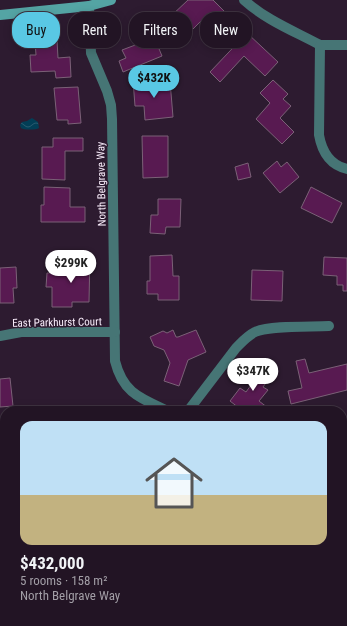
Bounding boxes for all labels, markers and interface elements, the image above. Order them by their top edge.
chip: Buy [12,12,60,48]
chip: Rent [68,12,121,48]
chip: Filters [129,12,192,48]
chip: New [200,12,252,48]
pin: $432K [126,65,182,99]
text: $432K [137,70,171,85]
street label: North Belgrave Way [94,141,109,226]
pin: $299K [43,250,99,284]
text: $299K [54,255,88,270]
street label: East Parkhurst Court [12,315,102,330]
pin: $347K [225,358,281,392]
text: $347K [236,363,270,378]
icon: home [138,447,210,519]
text: $432,000 [20,553,84,573]
text: 5 rooms · 158 m² [20,573,107,588]
text: North Belgrave Way [20,588,120,603]

